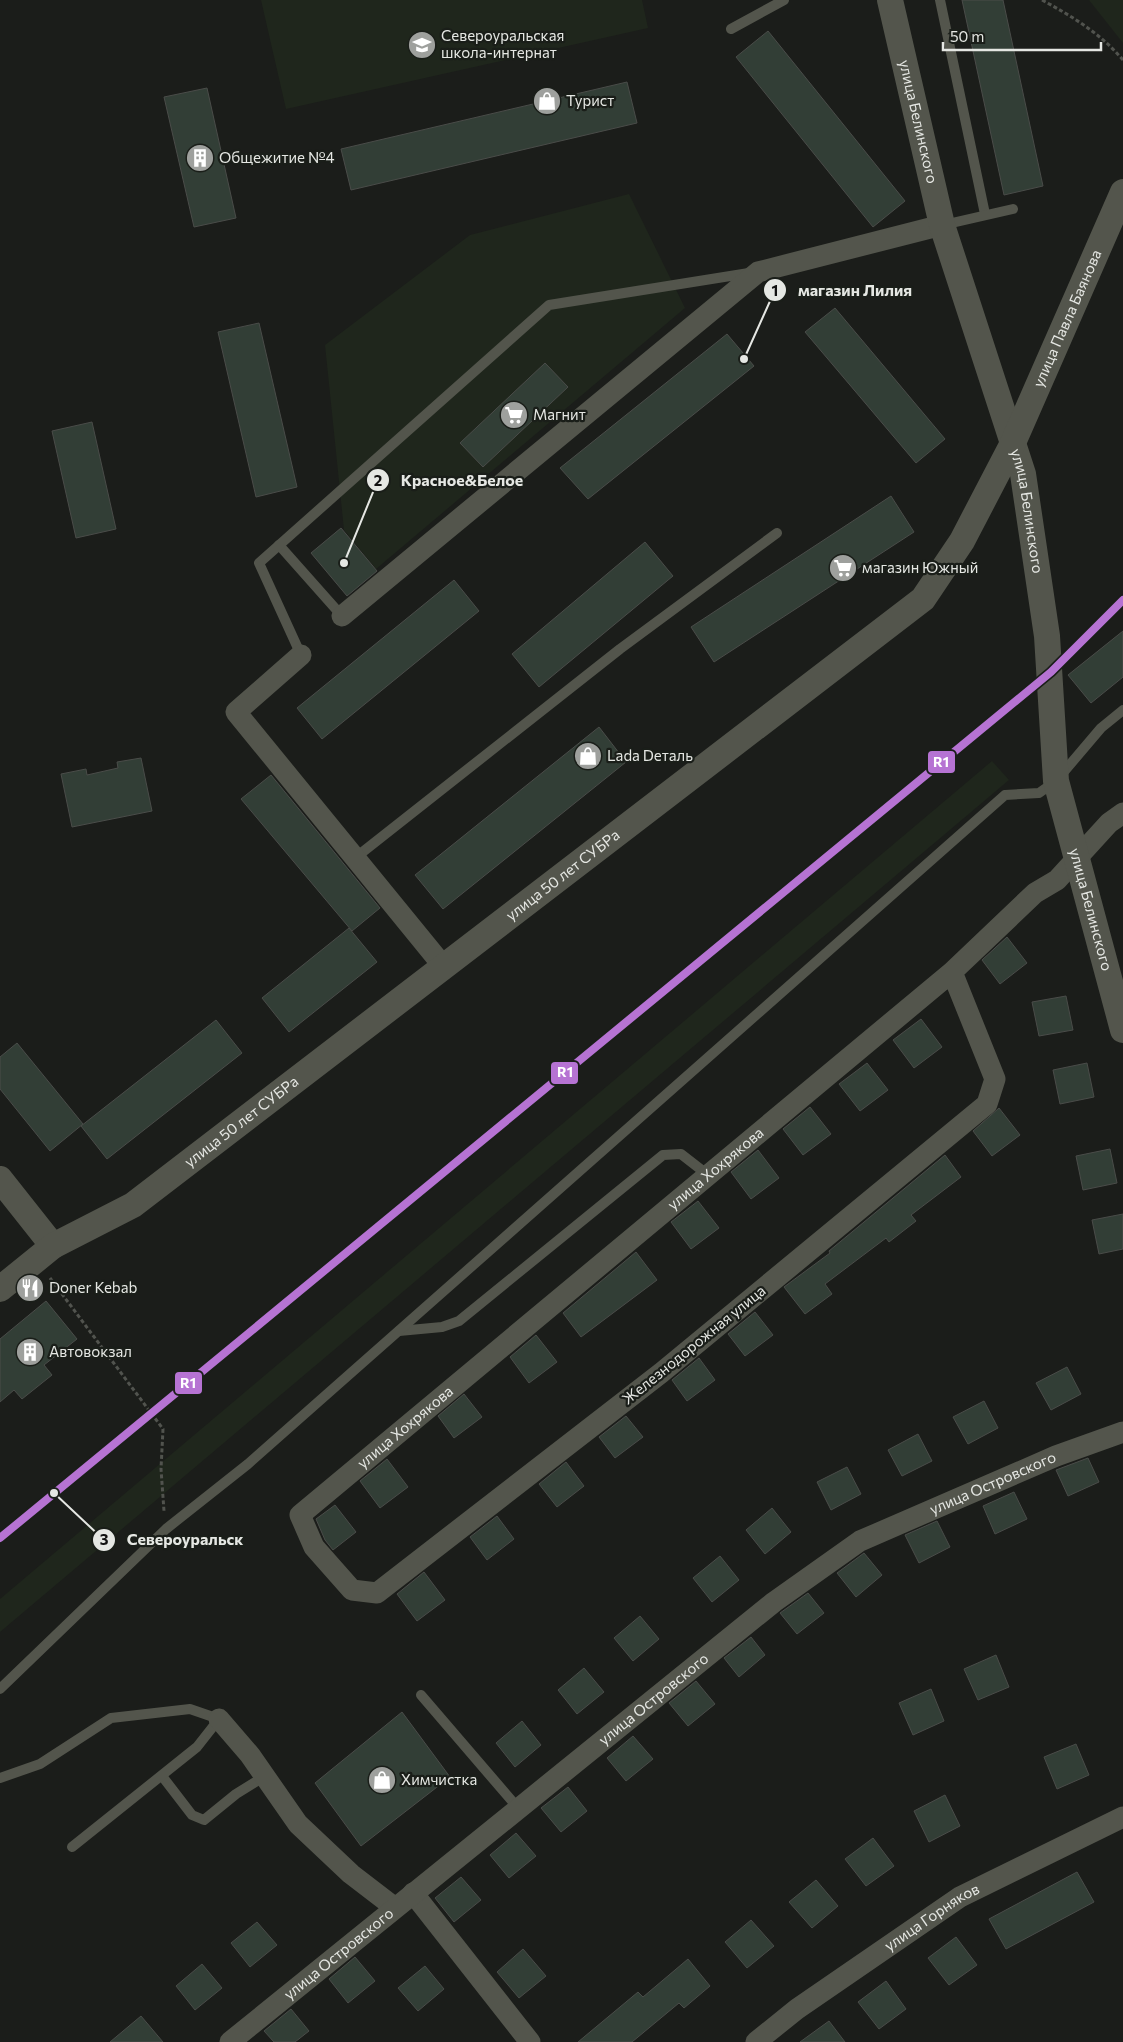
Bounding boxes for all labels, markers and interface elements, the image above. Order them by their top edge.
scale bar [943,20,1100,52]
place label: Североуральская школа-интернат [441,26,564,61]
text: 50 m [950,27,984,45]
school or university icon: Североуральская школа-интернат [407,30,437,60]
street label: улица Белинского [896,58,942,185]
shop icon: Турист [532,86,562,116]
place label: Турист [566,91,614,109]
building icon: Общежитие №4 [185,143,215,173]
place label: Общежитие №4 [219,148,334,166]
street label: улица Павла Баянова [1028,247,1105,390]
callout: магазин Лилия [763,275,922,306]
text: магазин Лилия [798,280,912,299]
text: 1 [772,281,778,299]
supermarket icon: Магнит [499,400,529,430]
place label: Магнит [533,405,586,423]
street label: улица Белинского [1007,446,1048,575]
callout: Красное&Белое [366,465,533,496]
text: Красное&Белое [401,470,523,489]
text: 2 [374,471,382,489]
supermarket icon: магазин Южный [828,553,858,583]
place label: магазин Южный [862,558,978,576]
shop icon: Lada Dеталь [573,741,603,771]
place label: Lada Dеталь [607,746,693,764]
line badge: R1 [927,750,956,774]
text: R1 [933,753,949,770]
street label: улица 50 лет СУБРа [502,825,623,924]
street label: улица Белинского [1066,846,1117,973]
line badge: R1 [550,1061,579,1085]
text: R1 [557,1063,573,1080]
street label: улица 50 лет СУБРа [180,1072,301,1170]
street label: улица Хохрякова [664,1123,767,1213]
restaurant icon: Doner Kebab [15,1273,45,1303]
place label: Doner Kebab [49,1278,138,1296]
street label: Железнодорожная улица [618,1281,769,1408]
building icon: Автовокзал [15,1337,45,1367]
place label: Автовокзал [49,1342,132,1360]
line badge: R1 [174,1371,203,1395]
text: R1 [180,1374,196,1391]
street label: улица Хохрякова [353,1381,456,1472]
street label: улица Островского [927,1447,1058,1518]
callout: Североуральск [92,1524,253,1555]
text: Североуральск [127,1529,243,1548]
text: 3 [100,1530,109,1548]
street label: улица Островского [595,1649,712,1748]
shop icon: Химчистка [367,1765,397,1795]
place label: Химчистка [401,1770,477,1788]
street label: улица Горняков [881,1879,982,1954]
street label: улица Островского [280,1903,397,2003]

